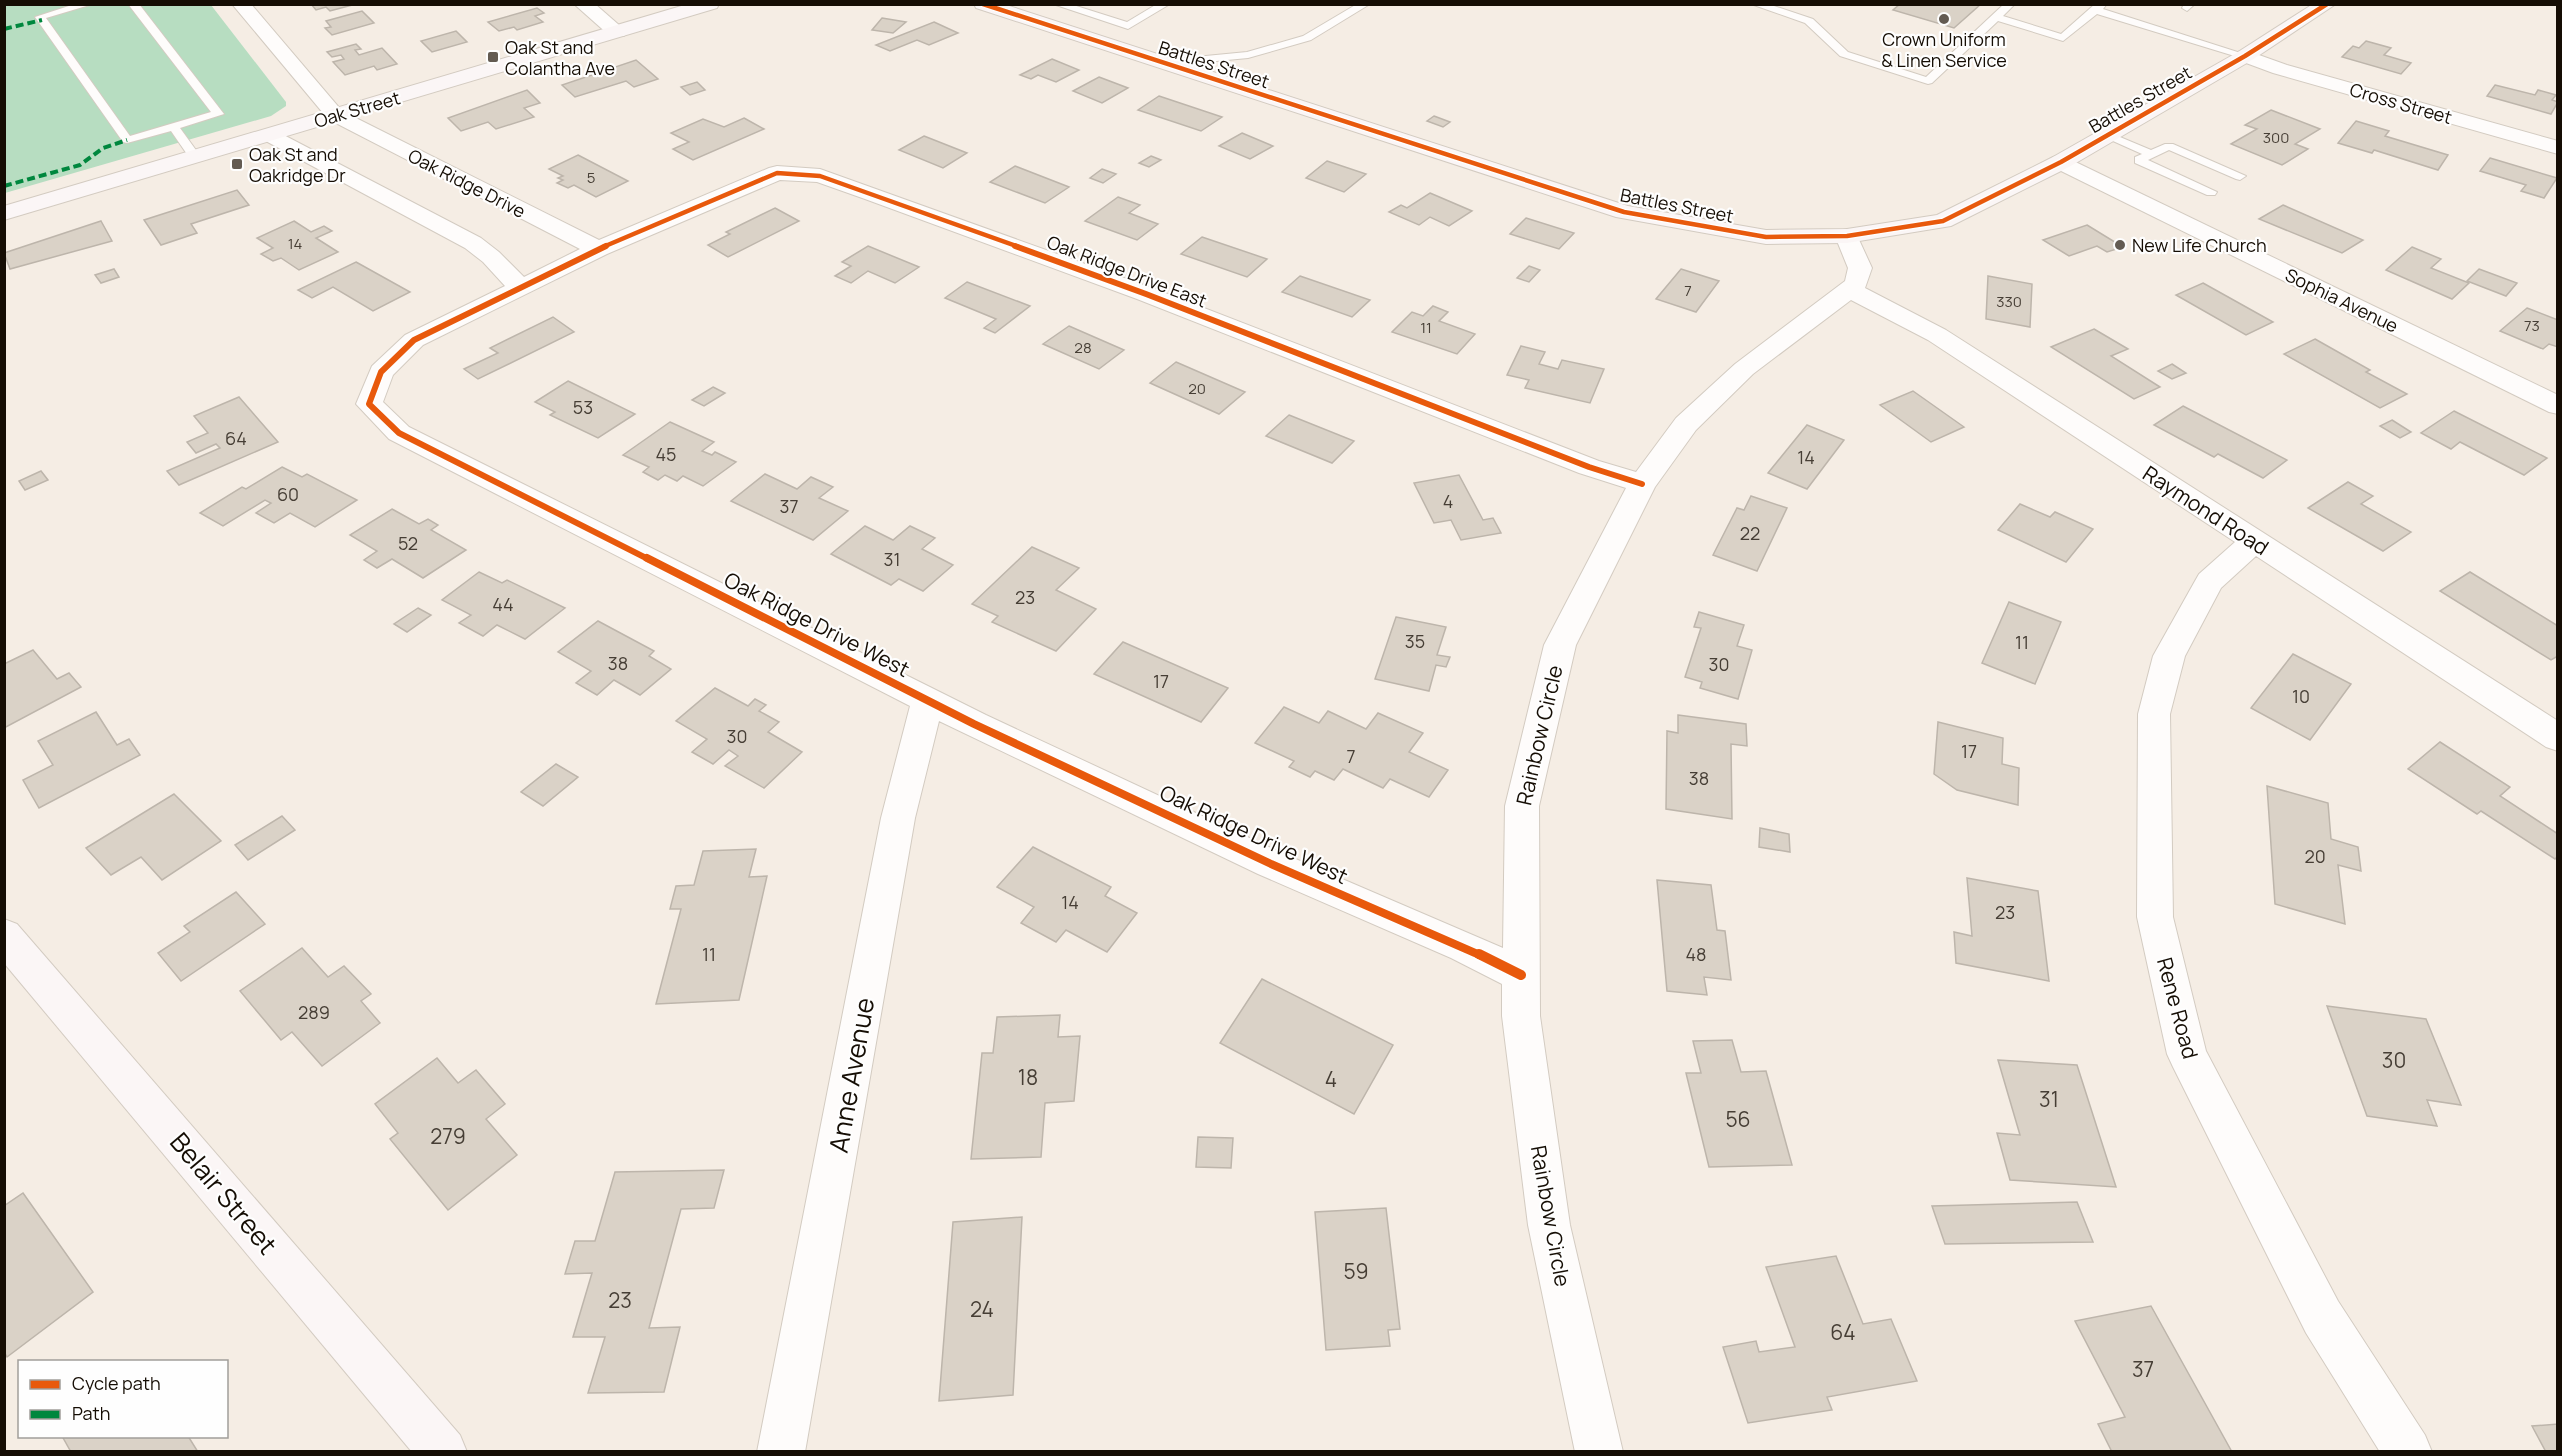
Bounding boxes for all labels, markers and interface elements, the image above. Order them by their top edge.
marker: Crown Uniform & Linen Service [1937,12,1951,26]
place label: Crown Uniform & Linen Service [1881,27,2007,72]
place label: Oak St and Colantha Ave [505,35,615,80]
street label: Battles Street [1156,35,1272,93]
marker: Oak St and Colantha Ave [486,50,500,64]
street label: Battles Street [2084,60,2196,138]
street label: Cross Street [2347,77,2455,129]
street label: Oak Street [311,85,403,133]
house number: 300 [2263,127,2289,148]
place label: Oak St and Oakridge Dr [249,142,346,187]
street label: Oak Ridge Drive [404,143,530,223]
marker: Oak St and Oakridge Dr [230,157,244,171]
house number: 5 [587,167,595,188]
street label: Battles Street [1618,182,1736,228]
street label: Oak Ridge Drive East [1044,229,1210,313]
house number: 14 [288,233,302,254]
place label: New Life Church [2132,233,2267,257]
marker: New Life Church [2113,238,2127,252]
street label: Sophia Avenue [2282,262,2402,338]
house number: 7 [1684,280,1692,301]
house number: 330 [1996,291,2022,312]
house number: 73 [2524,315,2540,336]
house number: 11 [1420,317,1432,338]
house number: 28 [1074,337,1092,358]
house number: 20 [1188,378,1206,399]
house number: 53 [573,395,593,419]
house number: 64 [225,426,247,450]
house number: 45 [655,442,677,466]
house number: 14 [1797,445,1815,469]
street label: Raymond Road [2138,459,2274,561]
house number: 60 [277,482,299,506]
house number: 4 [1443,489,1453,513]
house number: 37 [780,494,799,518]
house number: 22 [1740,521,1760,545]
house number: 52 [398,531,418,555]
house number: 31 [884,547,900,571]
street label: Oak Ridge Drive West [720,565,914,683]
house number: 23 [1015,585,1035,609]
house number: 44 [492,592,514,616]
house number: 35 [1405,629,1425,653]
house number: 11 [2015,630,2029,654]
house number: 38 [608,651,628,675]
house number: 30 [1709,652,1729,676]
street label: Rainbow Circle [1509,662,1569,808]
house number: 17 [1153,669,1169,693]
house number: 10 [2292,684,2310,708]
house number: 30 [727,724,747,748]
house number: 17 [1961,739,1977,763]
house number: 7 [1346,744,1356,768]
house number: 38 [1689,766,1709,790]
street label: Oak Ridge Drive West [1155,778,1353,890]
house number: 20 [2304,844,2326,868]
house number: 14 [1061,890,1079,914]
house number: 23 [1995,900,2015,924]
house number: 11 [702,942,716,966]
house number: 48 [1685,942,1707,966]
street label: Rene Road [2151,954,2205,1062]
street label: Anne Avenue [820,995,882,1155]
house number: 289 [298,1000,330,1024]
house number: 30 [2382,1046,2406,1074]
house number: 18 [1018,1063,1038,1091]
house number: 4 [1325,1065,1337,1093]
house number: 31 [2039,1085,2059,1113]
house number: 56 [1725,1105,1751,1133]
house number: 279 [430,1122,466,1150]
street label: Belair Street [162,1124,286,1262]
street label: Rainbow Circle [1525,1143,1577,1289]
house number: 59 [1343,1257,1369,1285]
house number: 23 [608,1286,632,1314]
house number: 24 [970,1295,994,1323]
house number: 64 [1830,1318,1856,1346]
house number: 37 [2132,1355,2154,1383]
legend [18,1360,228,1438]
text: Cycle path [72,1371,161,1395]
text: Path [72,1401,110,1425]

